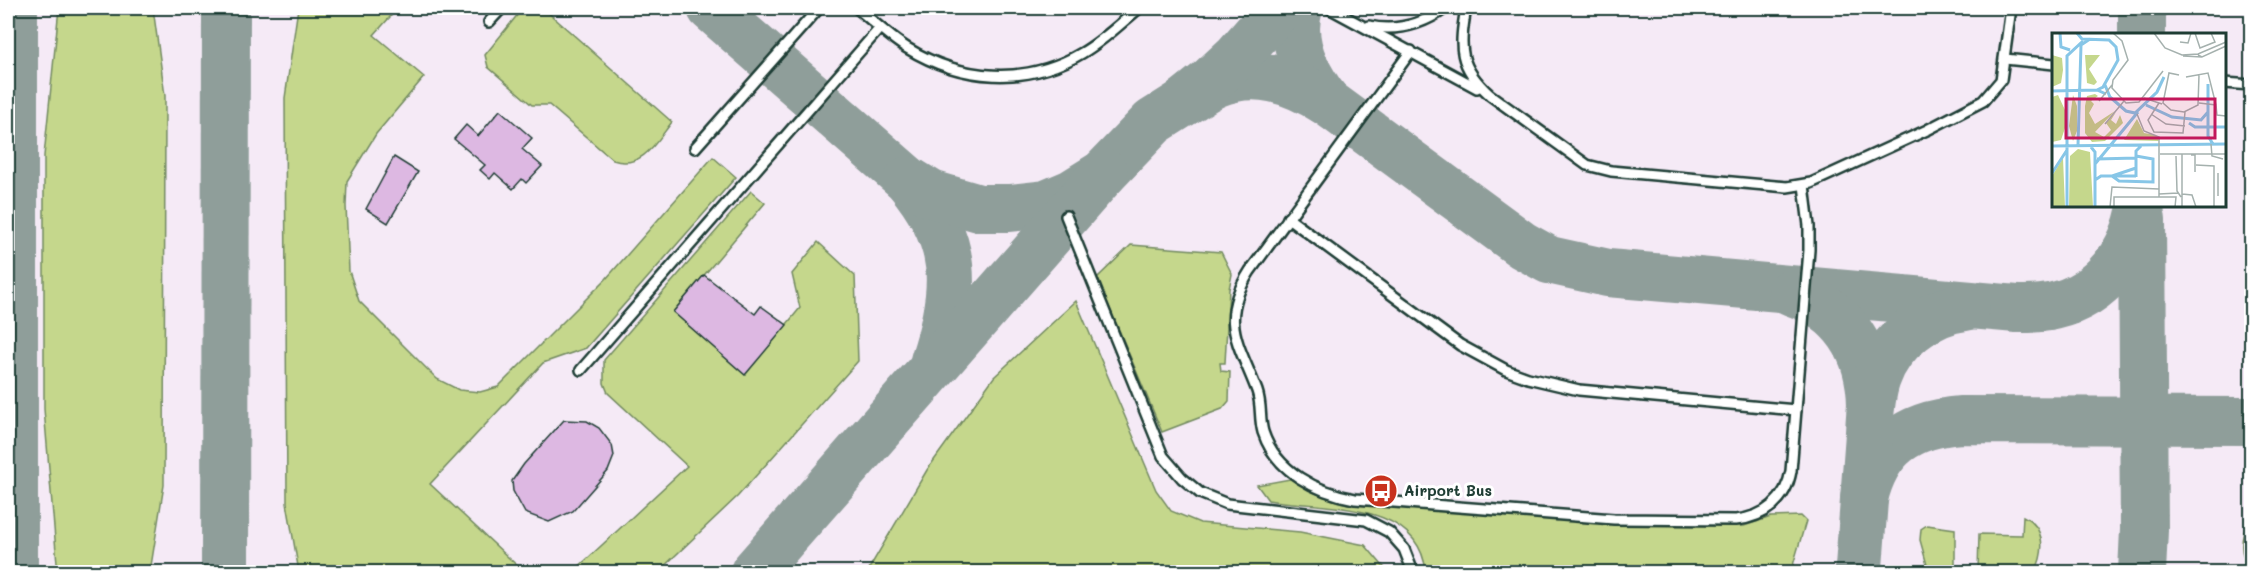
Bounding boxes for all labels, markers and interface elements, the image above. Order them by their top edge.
inset map [2052,33,2226,207]
bus stop icon: Airport Bus [1363,473,1399,509]
place label: Airport Bus [1404,480,1492,500]

